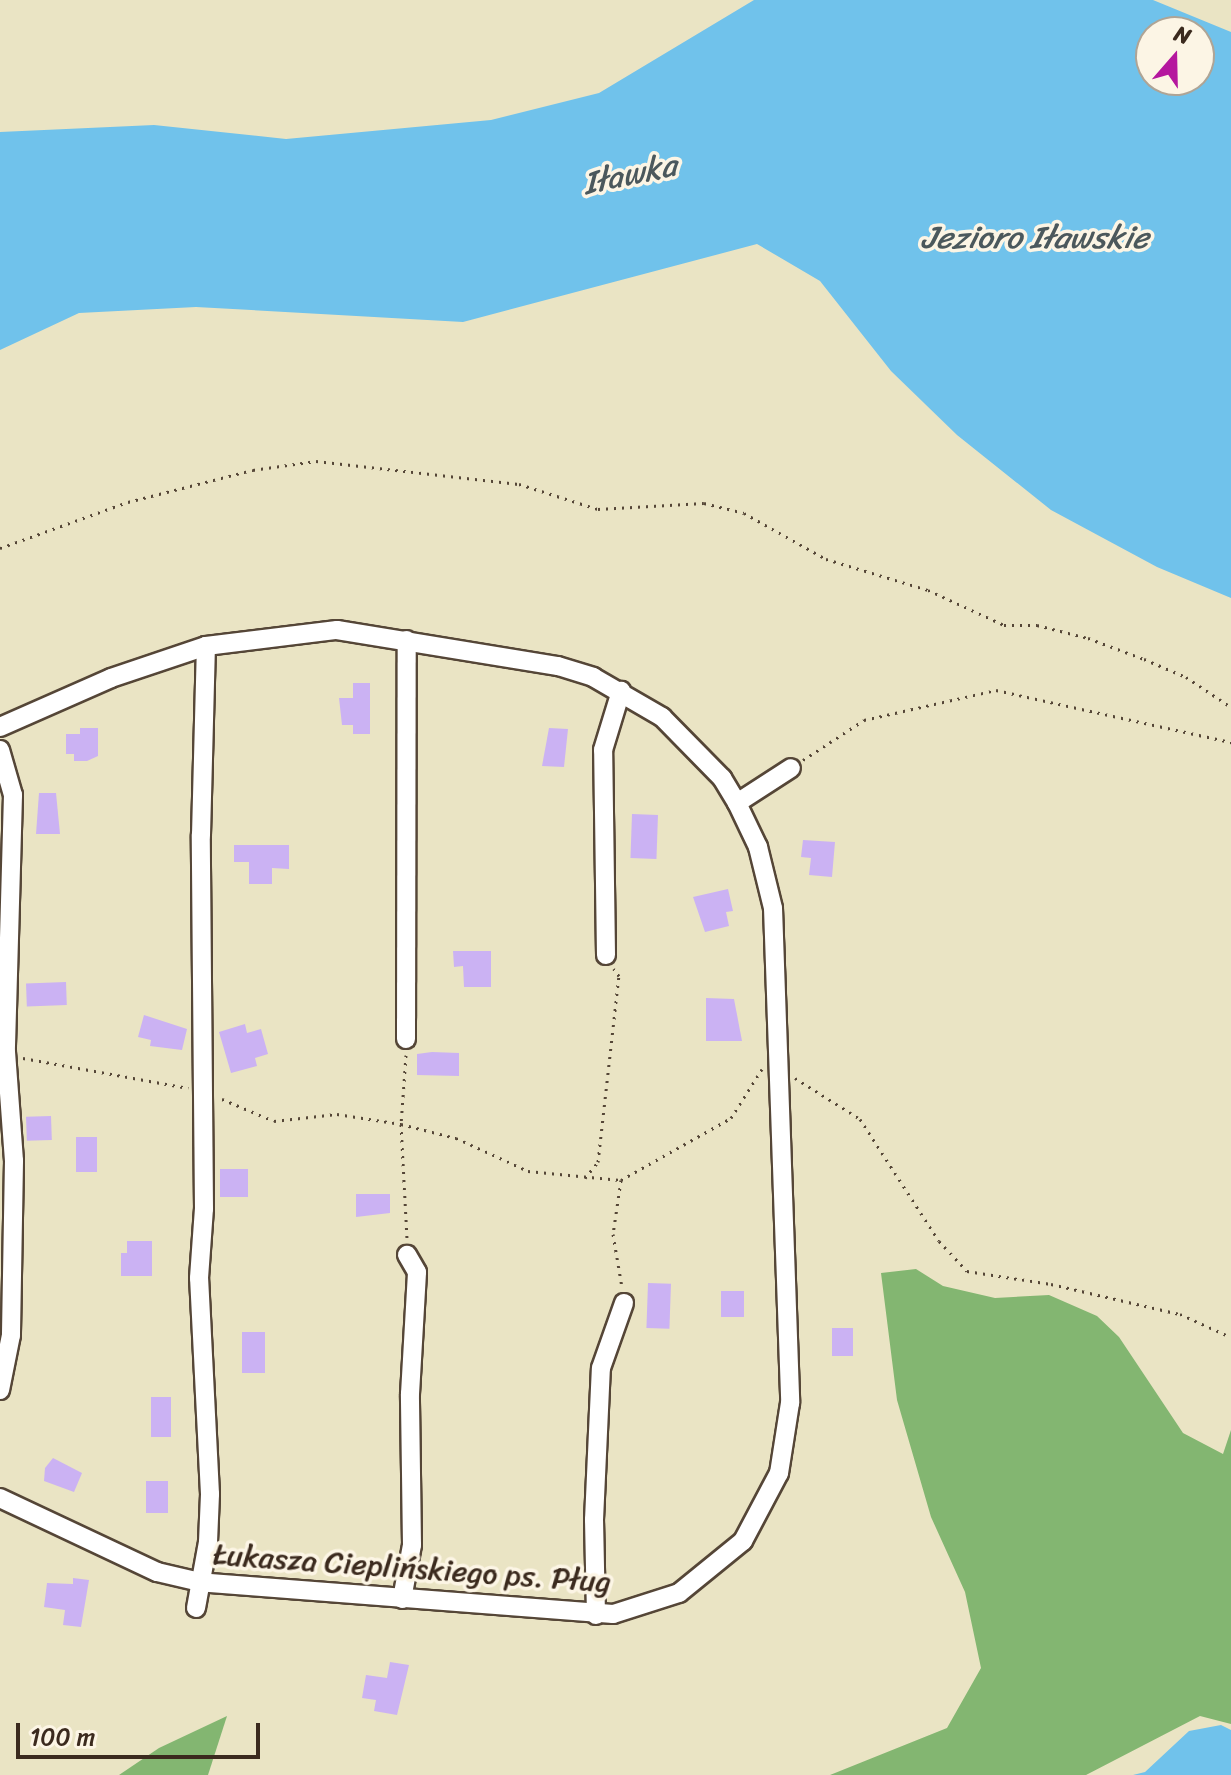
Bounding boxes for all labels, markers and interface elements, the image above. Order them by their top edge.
text: N [1169,14,1197,56]
north arrow [1135,16,1215,96]
water label: Iławka [580,146,680,204]
water label: Jezioro Iławskie [922,219,1148,257]
street label: Łukasza Cieplińskiego ps. Pług [212,1536,612,1600]
scale bar [20,1707,264,1757]
text: 100 m [30,1716,95,1758]

